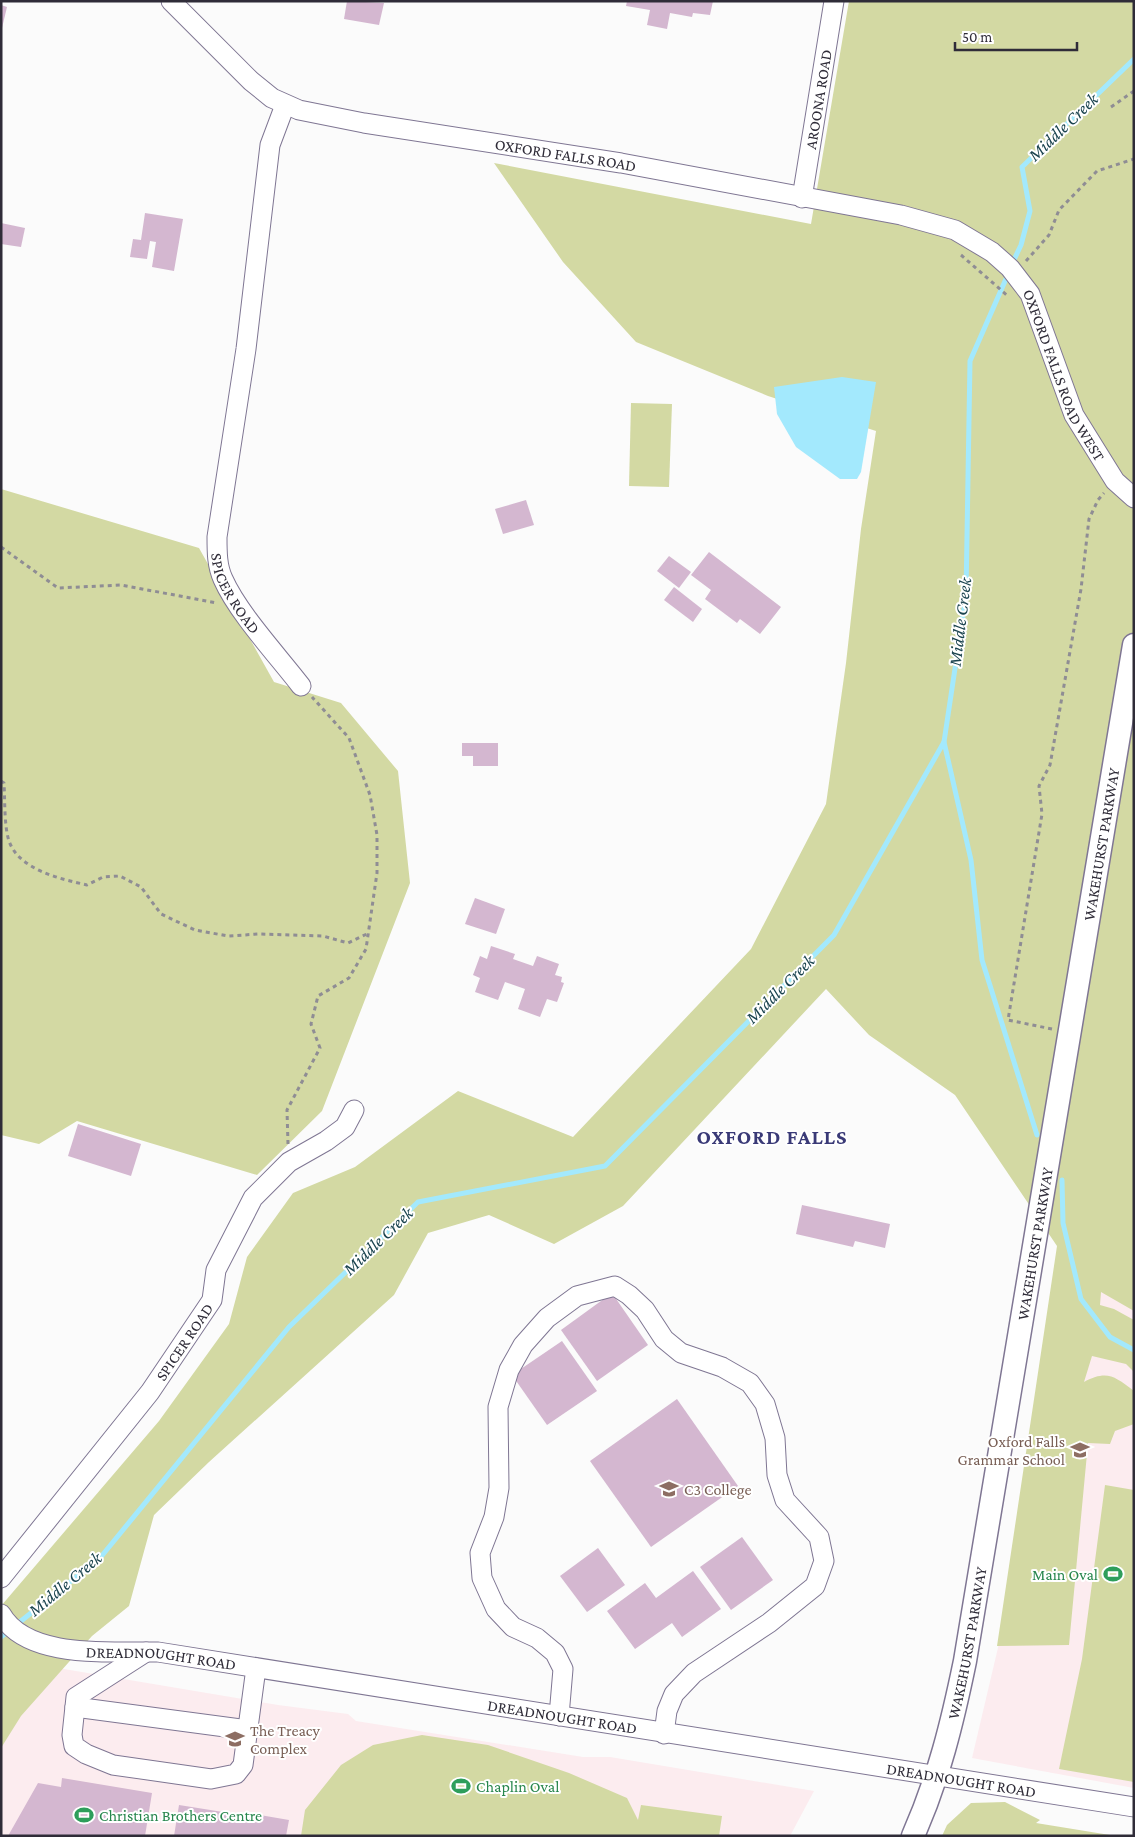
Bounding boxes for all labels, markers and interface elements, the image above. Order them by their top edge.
scale bar [955,20,1078,52]
text: 50 m [962,29,992,45]
street label: AROONA ROAD [802,48,835,151]
water label: Middle Creek [1023,88,1103,166]
street label: OXFORD FALLS ROAD [494,135,637,175]
street label: OXFORD FALLS ROAD WEST [1020,287,1108,464]
street label: SPICER ROAD [208,552,263,637]
water label: Middle Creek [945,575,976,669]
street label: WAKEHURST PARKWAY [1080,766,1123,922]
water label: Middle Creek [741,950,819,1028]
district label: OXFORD FALLS [697,1125,847,1149]
street label: WAKEHURST PARKWAY [1014,1166,1056,1321]
water label: Middle Creek [338,1202,418,1280]
street label: SPICER ROAD [152,1300,216,1384]
place label: Oxford Falls Grammar School [958,1433,1065,1468]
school or university icon: Oxford Falls Grammar School [1069,1439,1091,1461]
school or university icon: C3 College [658,1478,680,1500]
place label: C3 College [684,1481,751,1499]
water label: Middle Creek [24,1547,107,1621]
sports icon: Main Oval [1102,1563,1124,1585]
street label: WAKEHURST PARKWAY [944,1565,990,1721]
place label: Main Oval [1032,1566,1098,1583]
street label: DREADNOUGHT ROAD [85,1643,237,1673]
street label: DREADNOUGHT ROAD [486,1696,638,1737]
place label: The Treacy Complex [250,1722,320,1758]
school or university icon: The Treacy Complex [224,1728,246,1750]
street label: DREADNOUGHT ROAD [885,1760,1037,1800]
sports icon: Chaplin Oval [450,1775,472,1797]
place label: Chaplin Oval [476,1778,559,1796]
sports icon: Christian Brothers Centre [73,1804,95,1826]
place label: Christian Brothers Centre [99,1807,262,1824]

